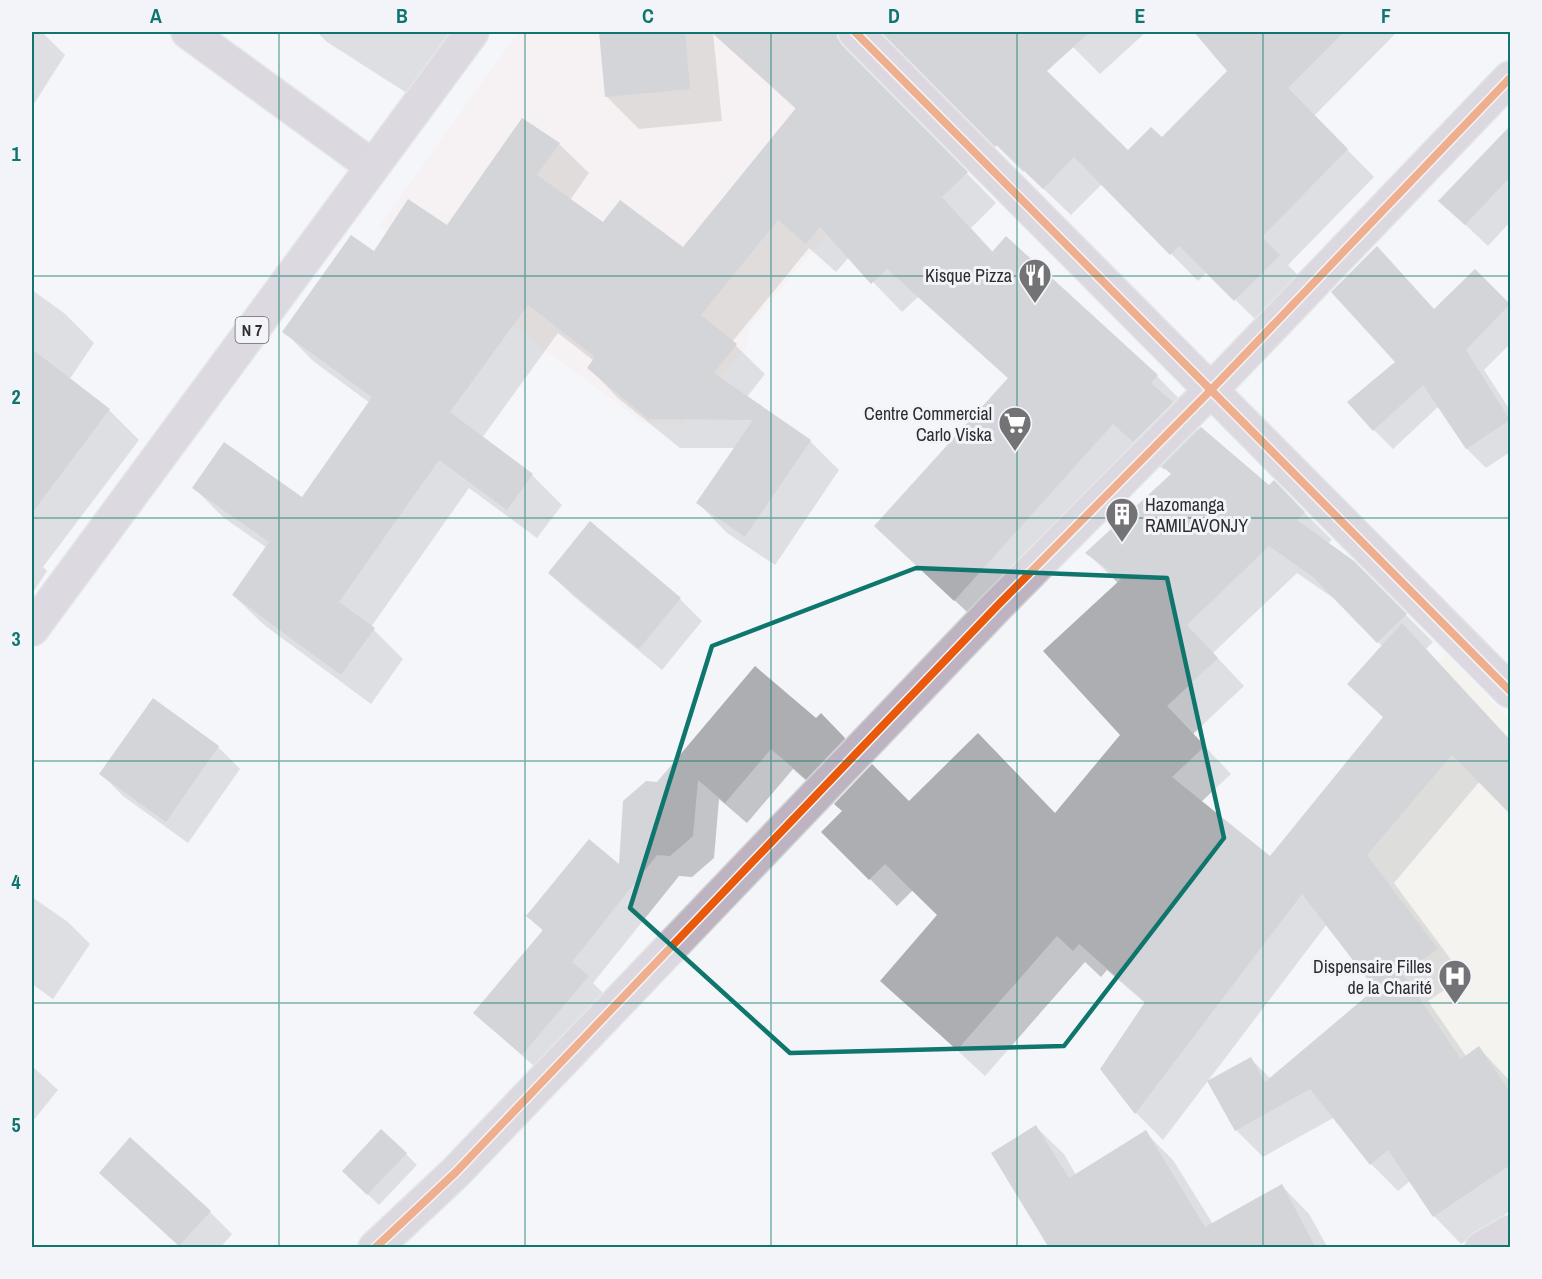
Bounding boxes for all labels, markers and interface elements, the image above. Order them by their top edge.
text: A [150,2,162,29]
text: B [396,2,408,29]
text: C [642,2,654,29]
text: D [888,2,900,29]
text: E [1135,2,1146,29]
text: F [1381,2,1391,29]
text: 1 [11,140,21,167]
restaurant icon: Kisque Pizza [1017,257,1053,304]
place label: Kisque Pizza [925,263,1012,288]
road number: N 7 [236,317,268,343]
text: 2 [11,383,21,410]
place label: Centre Commercial Carlo Viska [864,401,992,447]
supermarket icon: Centre Commercial Carlo Viska [997,405,1033,452]
place label: Hazomanga RAMILAVONJY [1145,492,1248,538]
building icon: Hazomanga RAMILAVONJY [1104,496,1140,543]
text: 3 [11,625,21,652]
text: 4 [11,868,21,895]
place label: Dispensaire Filles de la Charité [1313,954,1432,1000]
hospital icon: Dispensaire Filles de la Charité [1437,958,1473,1005]
text: 5 [11,1111,21,1138]

